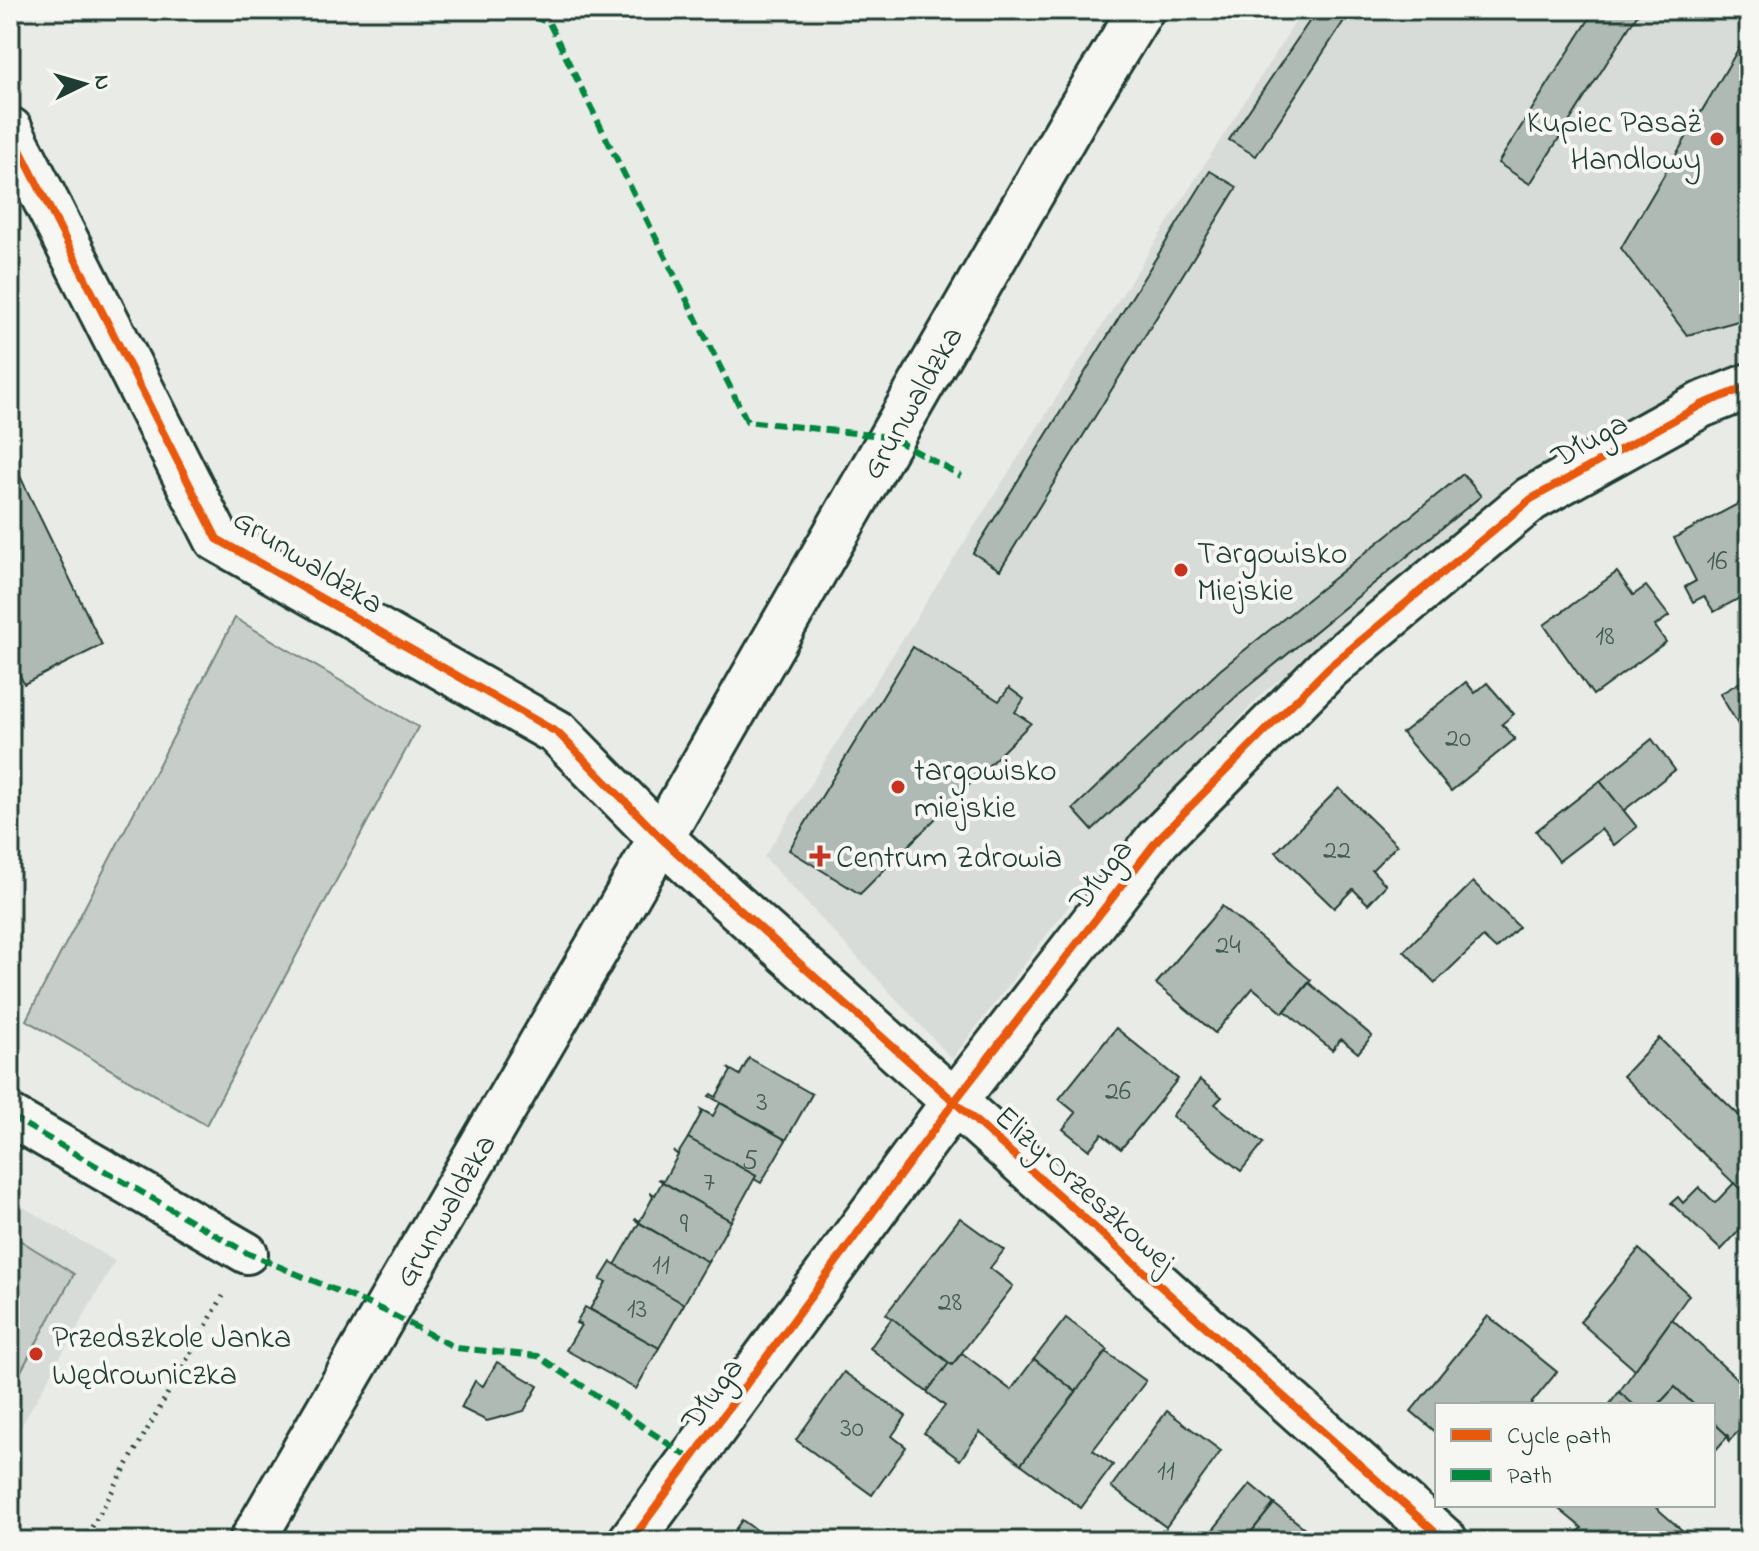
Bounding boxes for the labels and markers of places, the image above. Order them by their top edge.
place label: Kupiec Pasaż Handlowy [1527,101,1702,185]
marker: Kupiec Pasaż Handlowy [1708,130,1726,148]
place label: Targowisko Miejskie [1197,532,1347,616]
marker: Targowisko Miejskie [1172,561,1190,579]
place label: targowisko miejskie [914,749,1057,833]
marker: targowisko miejskie [889,778,907,796]
place label: Centrum Zdrowia [836,836,1062,883]
marker: Centrum Zdrowia [811,847,829,865]
place label: Przedszkole Janka Wędrowniczka [52,1316,291,1400]
marker: Przedszkole Janka Wędrowniczka [27,1345,45,1363]

